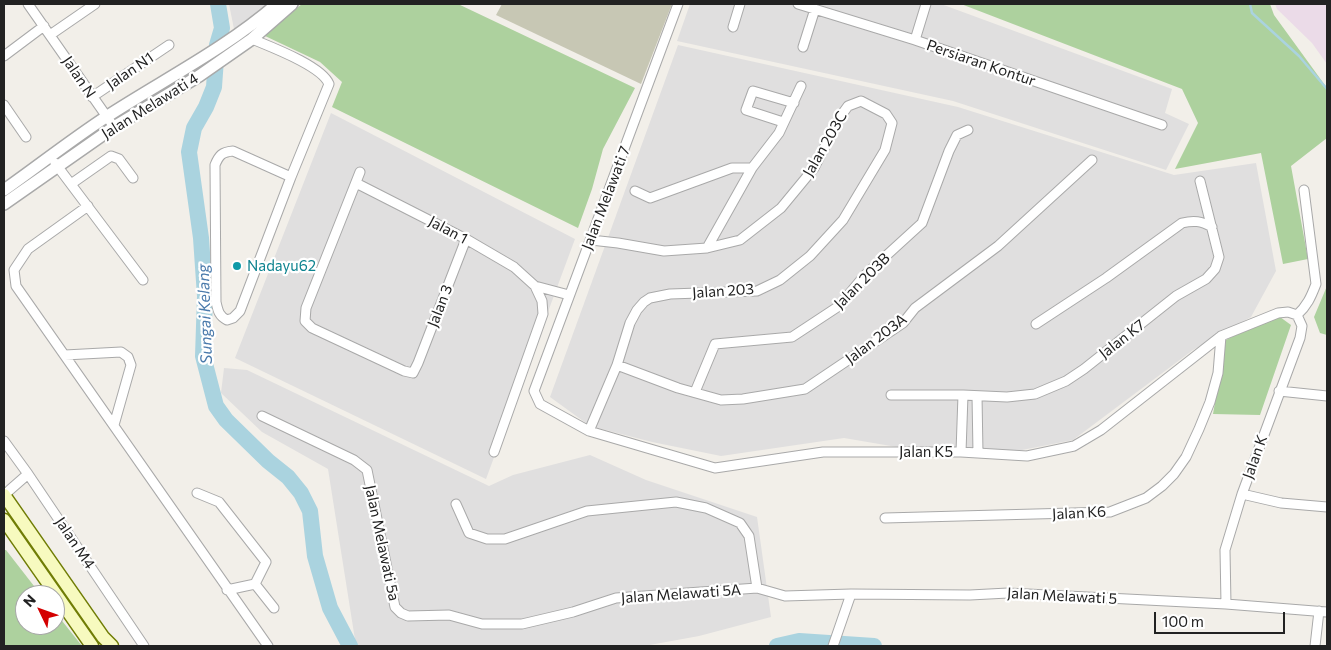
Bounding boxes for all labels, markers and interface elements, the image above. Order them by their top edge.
street label: Persiaran Kontur [924,36,1038,90]
street label: Jalan N1 [103,49,157,93]
street label: Jalan N [58,53,100,101]
street label: Jalan Melawati 4 [98,69,202,143]
street label: Jalan 203C [799,108,851,180]
street label: Jalan Melawati 7 [578,144,634,252]
street label: Jalan 1 [425,212,471,248]
street label: Jalan 203B [830,249,894,313]
place label: Nadayu62 [247,257,316,275]
marker: Nadayu62 [231,260,243,272]
water label: Sungai Kelang [194,264,216,364]
street label: Jalan 203 [691,280,755,302]
street label: Jalan 3 [424,282,456,330]
street label: Jalan 203A [842,310,910,368]
street label: Jalan K7 [1095,315,1149,363]
street label: Jalan K [1239,433,1271,481]
street label: Jalan K5 [899,443,953,461]
street label: Jalan Melawati 5a [361,483,403,603]
street label: Jalan K6 [1052,503,1106,523]
street label: Jalan M4 [51,514,99,572]
street label: Jalan Melawati 5A [620,581,742,607]
street label: Jalan Melawati 5 [1006,584,1118,608]
north arrow [15,585,65,635]
text: N [19,591,39,610]
scale bar [1156,602,1287,634]
text: 100 m [1162,612,1204,630]

